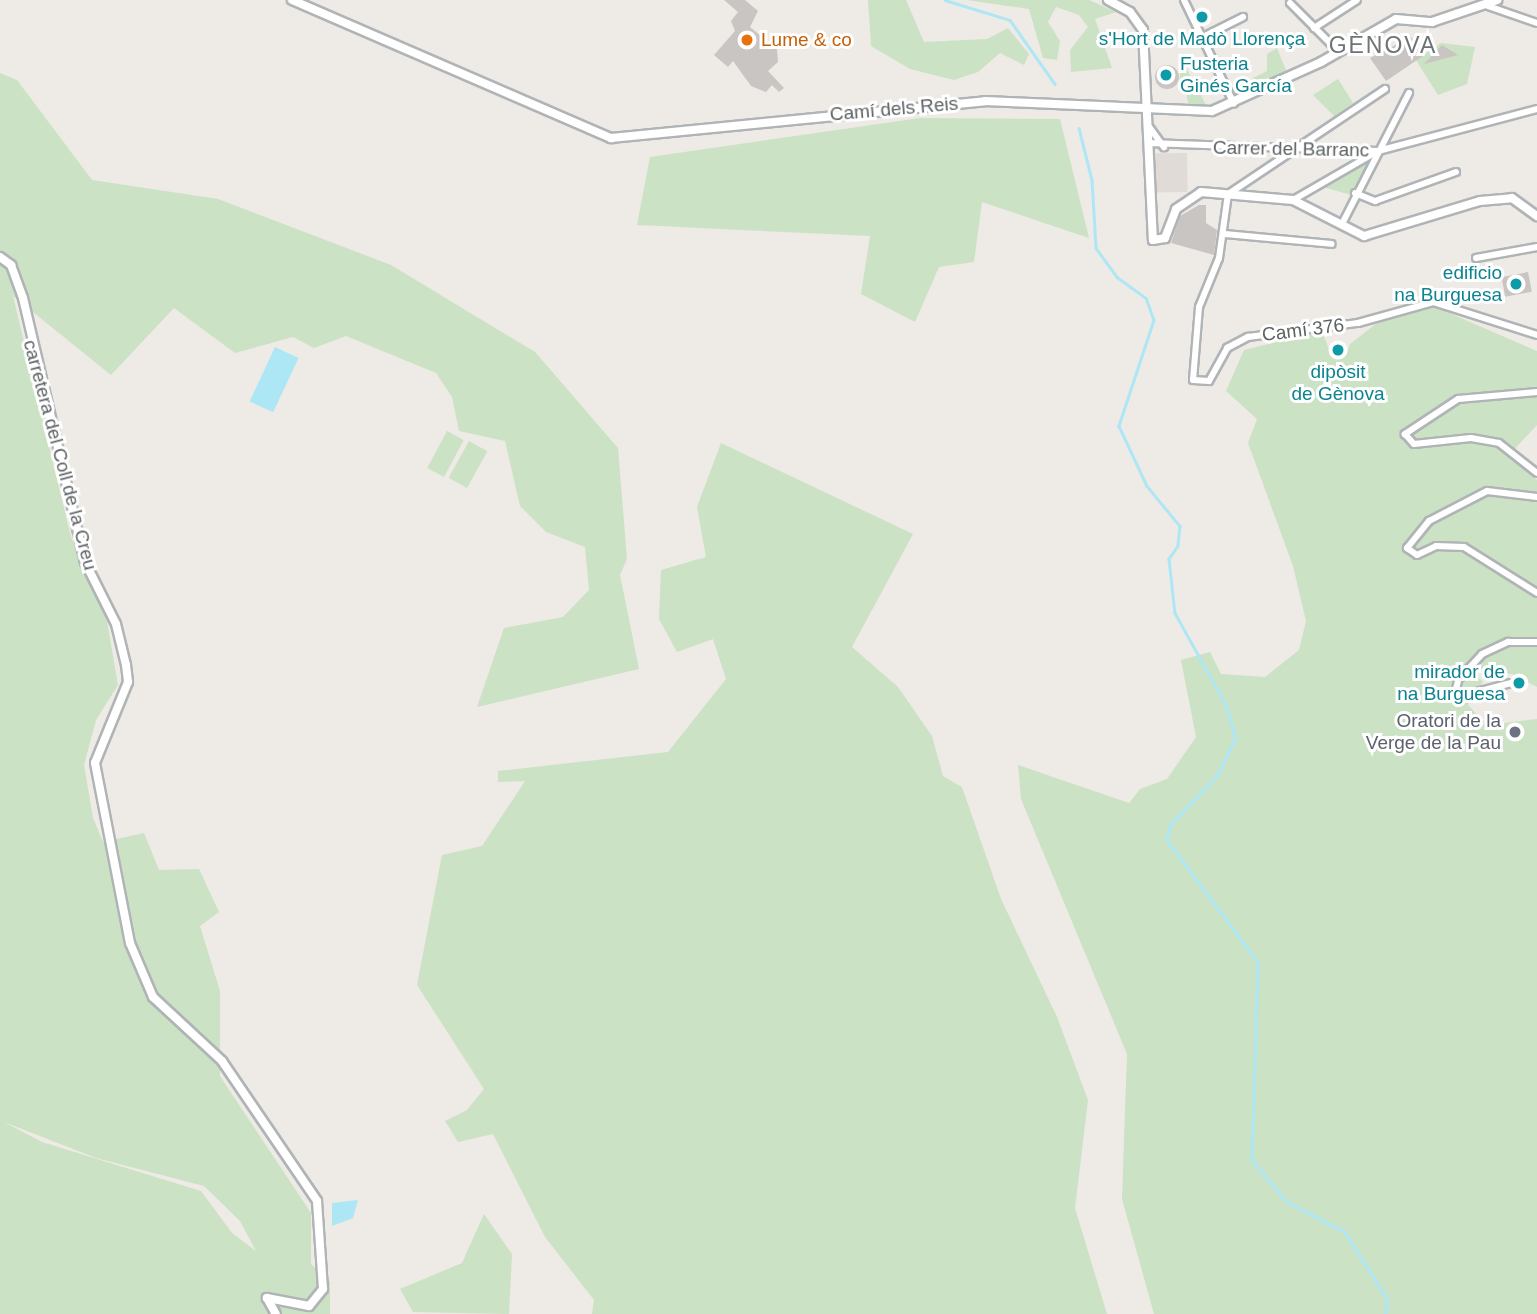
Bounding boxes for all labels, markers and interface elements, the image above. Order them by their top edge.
marker: s'Hort de Madò Llorença [1194,9,1210,25]
place label: s'Hort de Madò Llorença [1099,28,1305,50]
place label: Lume & co [761,29,852,51]
district label: GÈNOVA [1329,31,1437,59]
marker: Lume & co [739,32,755,48]
place label: Fusteria Ginés García [1180,53,1292,97]
marker: Fusteria Ginés García [1158,67,1174,83]
street label: Camí dels Reis [829,92,959,126]
street label: Carrer del Barranc [1213,136,1369,162]
place label: edificio na Burguesa [1394,262,1502,306]
marker: edificio na Burguesa [1508,276,1524,292]
street label: Camí 376 [1261,314,1345,346]
street label: carretera del Coll de la Creu [18,337,102,573]
marker: dipòsit de Gènova [1330,342,1346,358]
place label: dipòsit de Gènova [1292,361,1384,405]
place label: mirador de na Burguesa [1397,661,1505,705]
marker: mirador de na Burguesa [1511,675,1527,691]
place label: Oratori de la Verge de la Pau [1366,710,1501,754]
marker: Oratori de la Verge de la Pau [1507,724,1523,740]

